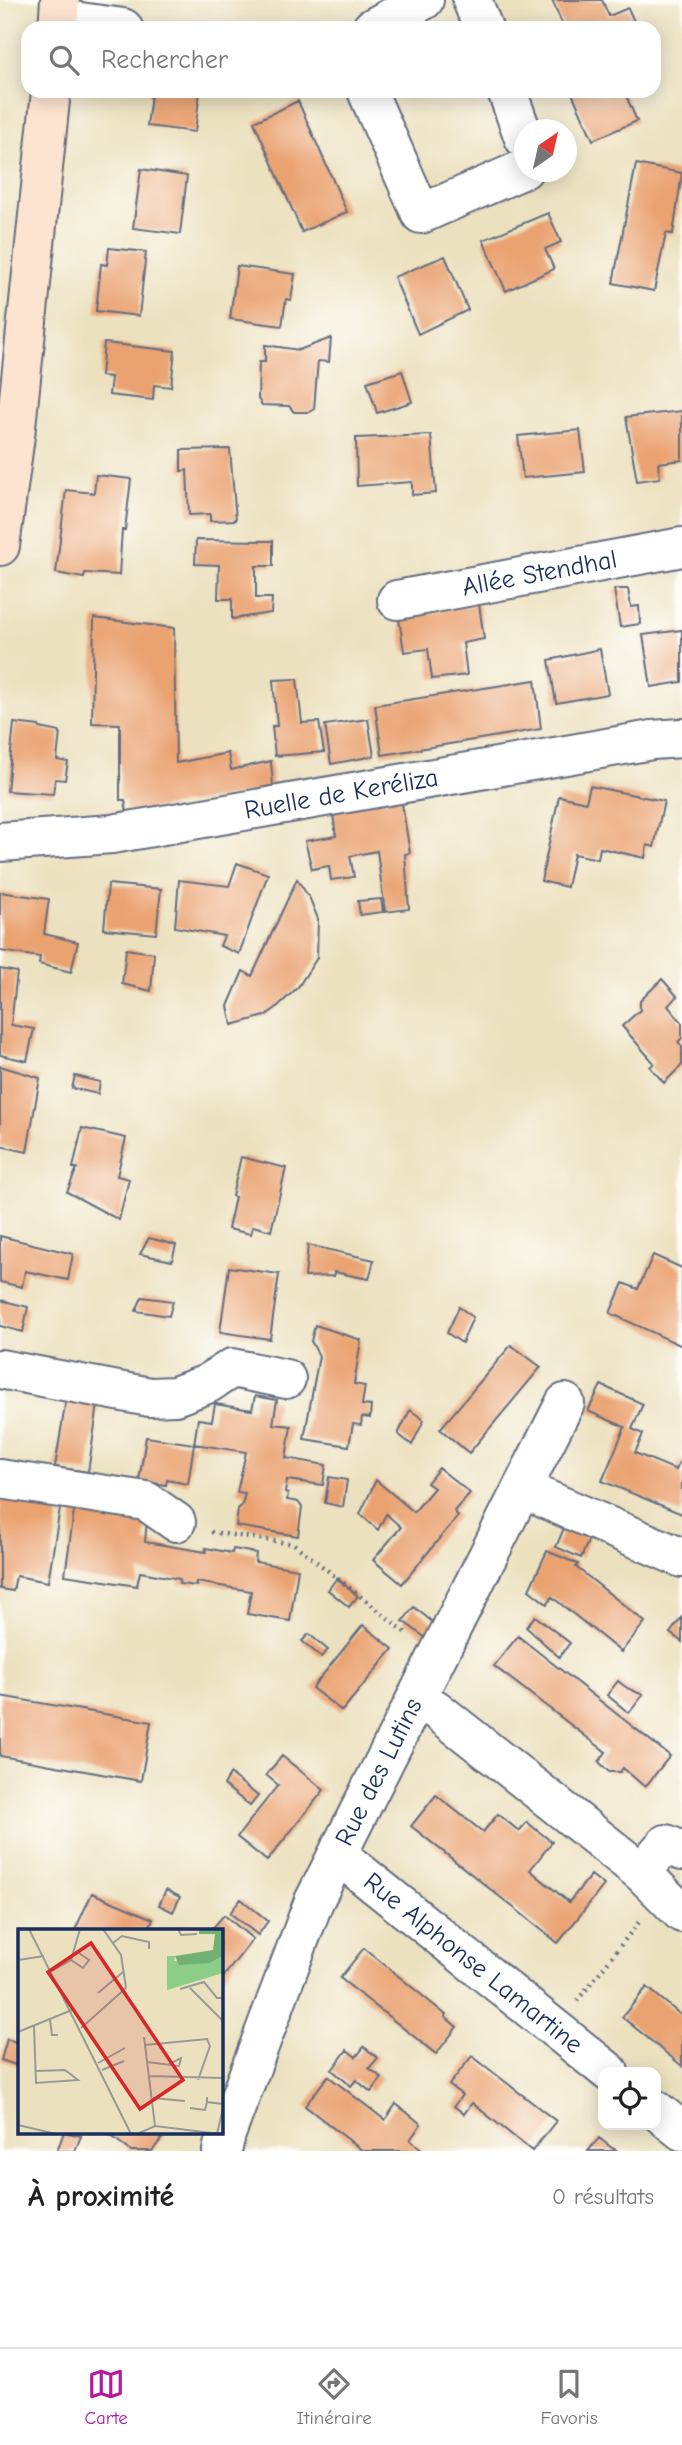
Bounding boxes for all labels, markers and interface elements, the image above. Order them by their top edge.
search box [21,21,661,98]
icon: search [45,41,83,79]
text: Rechercher [101,45,228,75]
north arrow [514,119,577,182]
street label: Allée Stendhal [460,544,619,603]
street label: Ruelle de Keréliza [242,762,441,826]
street label: Rue des Lutins [329,1693,429,1851]
street label: Rue Alphonse Lamartine [358,1867,588,2060]
inset map [18,1929,222,2134]
map controls [598,2067,661,2130]
button: locate [598,2067,661,2130]
text: À proximité [28,2179,174,2214]
text: 0 résultats [552,2183,654,2210]
tab: Carte [84,2365,128,2429]
tab: Itinéraire [297,2365,372,2429]
tab: Favoris [541,2365,598,2429]

